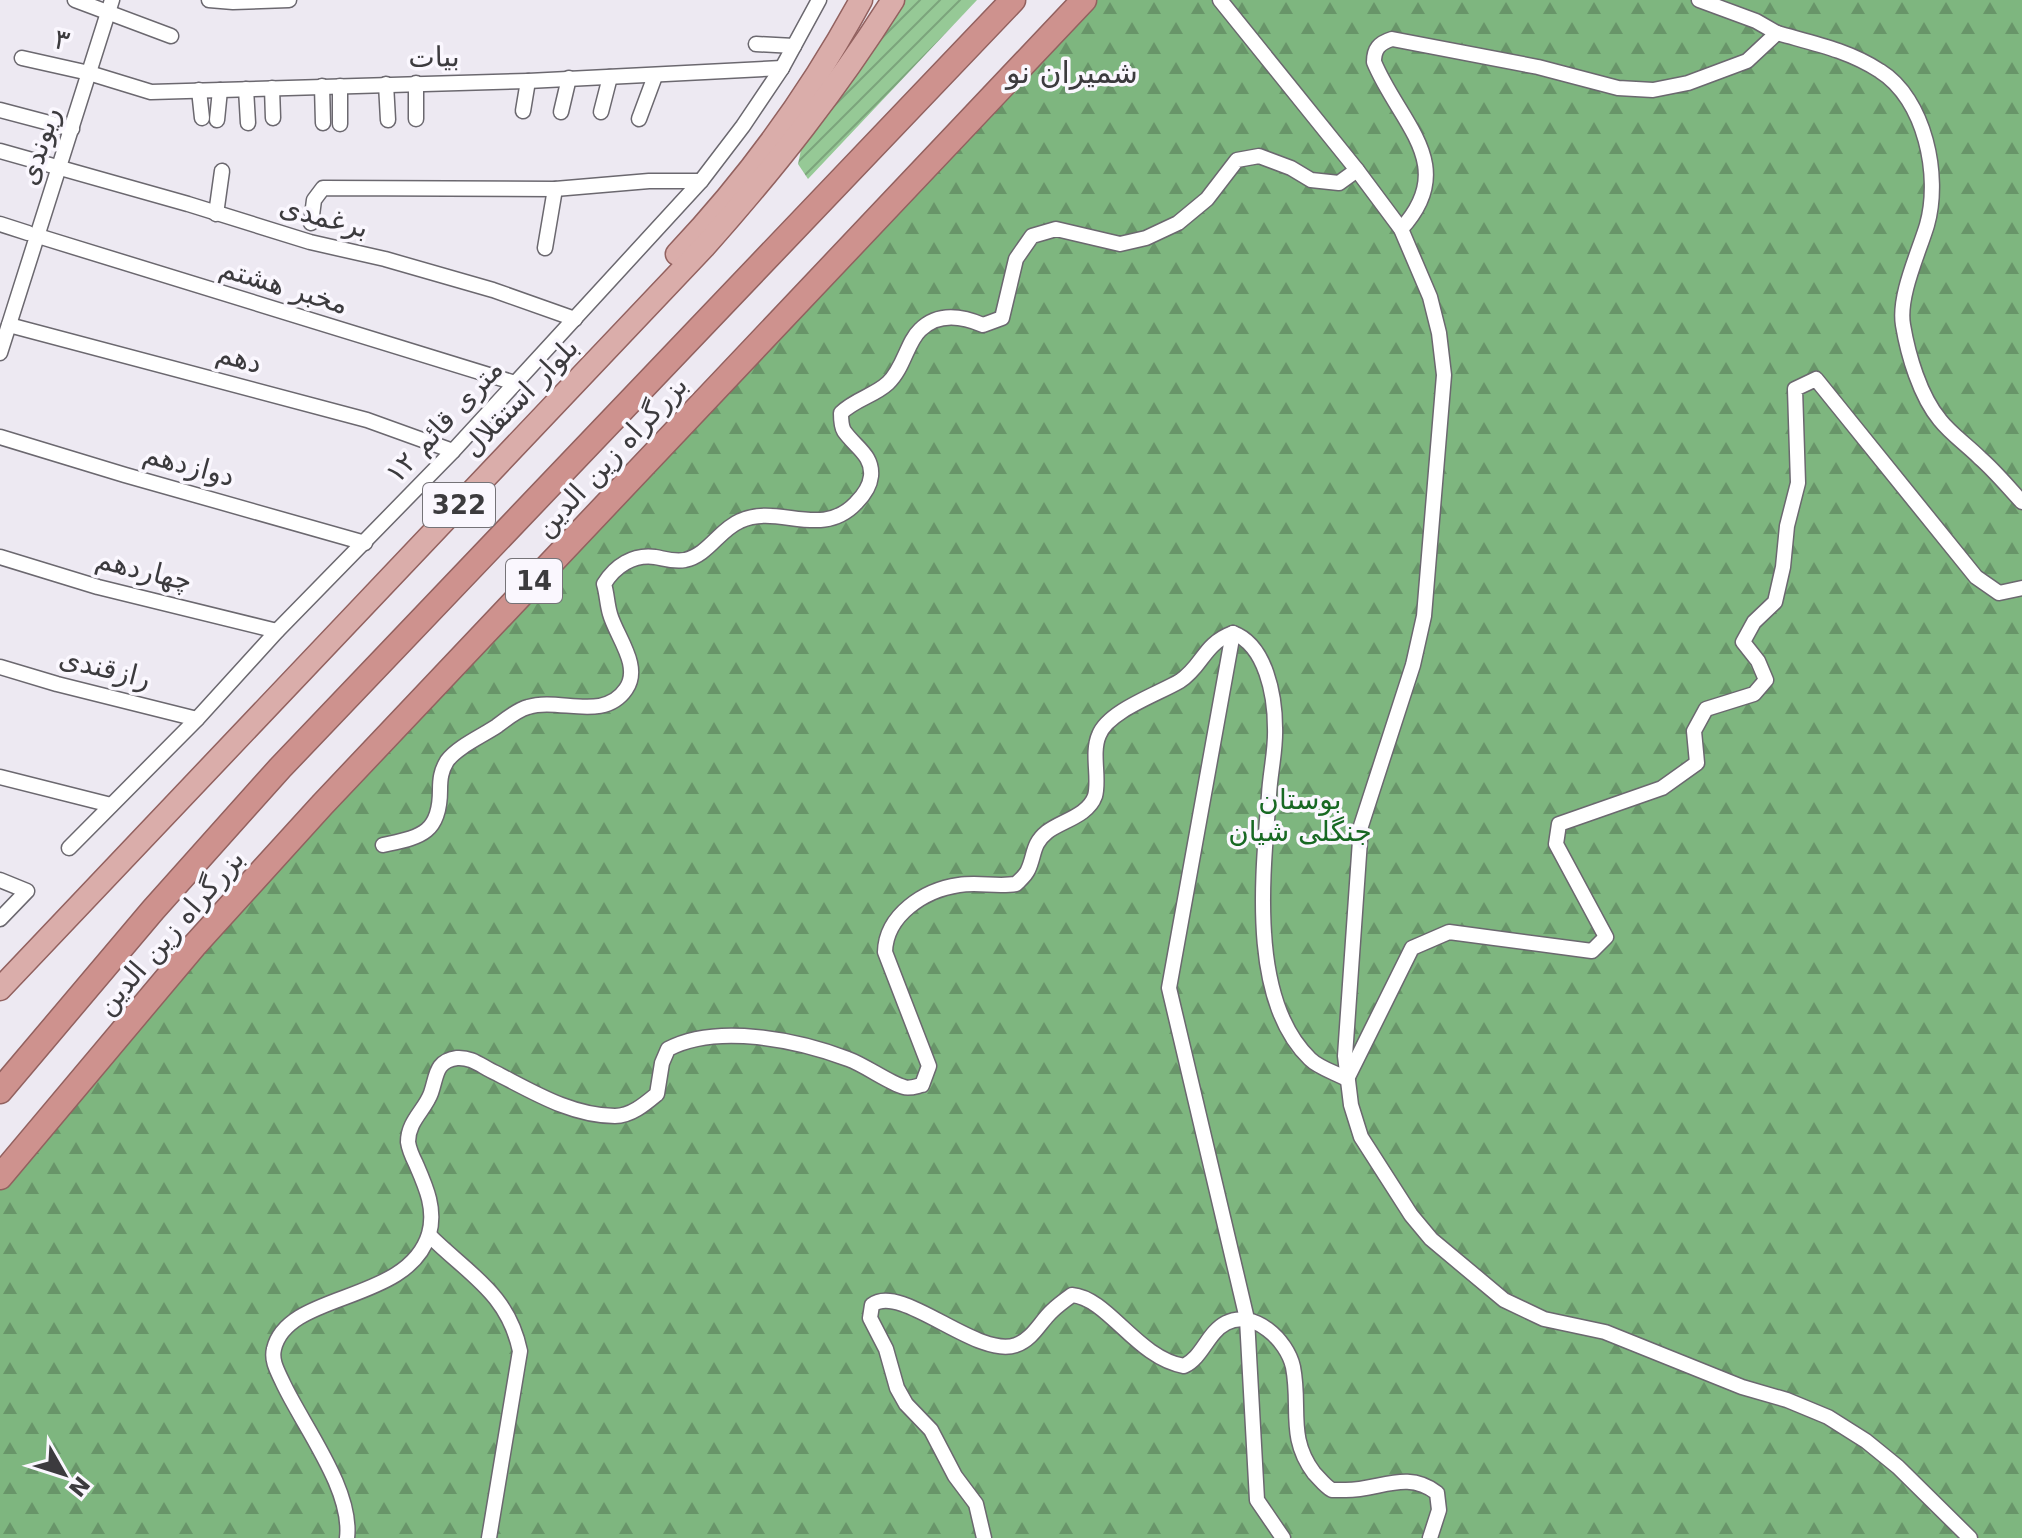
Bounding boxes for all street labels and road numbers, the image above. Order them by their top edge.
street label: ۳ [51,22,73,58]
street label: بیات [408,40,460,74]
street label: ریوندی [11,103,67,189]
street label: برغمدی [276,189,372,245]
street label: مخبر هشتم [216,251,352,321]
street label: بلوار استقلال [455,331,585,463]
street label: دهم [213,336,265,380]
street label: ۱۲ متری قائم [378,352,510,490]
street label: بزرگراه زین الدین [528,368,694,544]
street label: دوازدهم [140,437,238,493]
road number: 322 [423,483,495,527]
street label: چهاردهم [92,542,196,598]
road number: 14 [506,559,562,603]
street label: رازقندی [56,641,154,695]
street label: بزرگراه زین الدین [89,842,251,1022]

